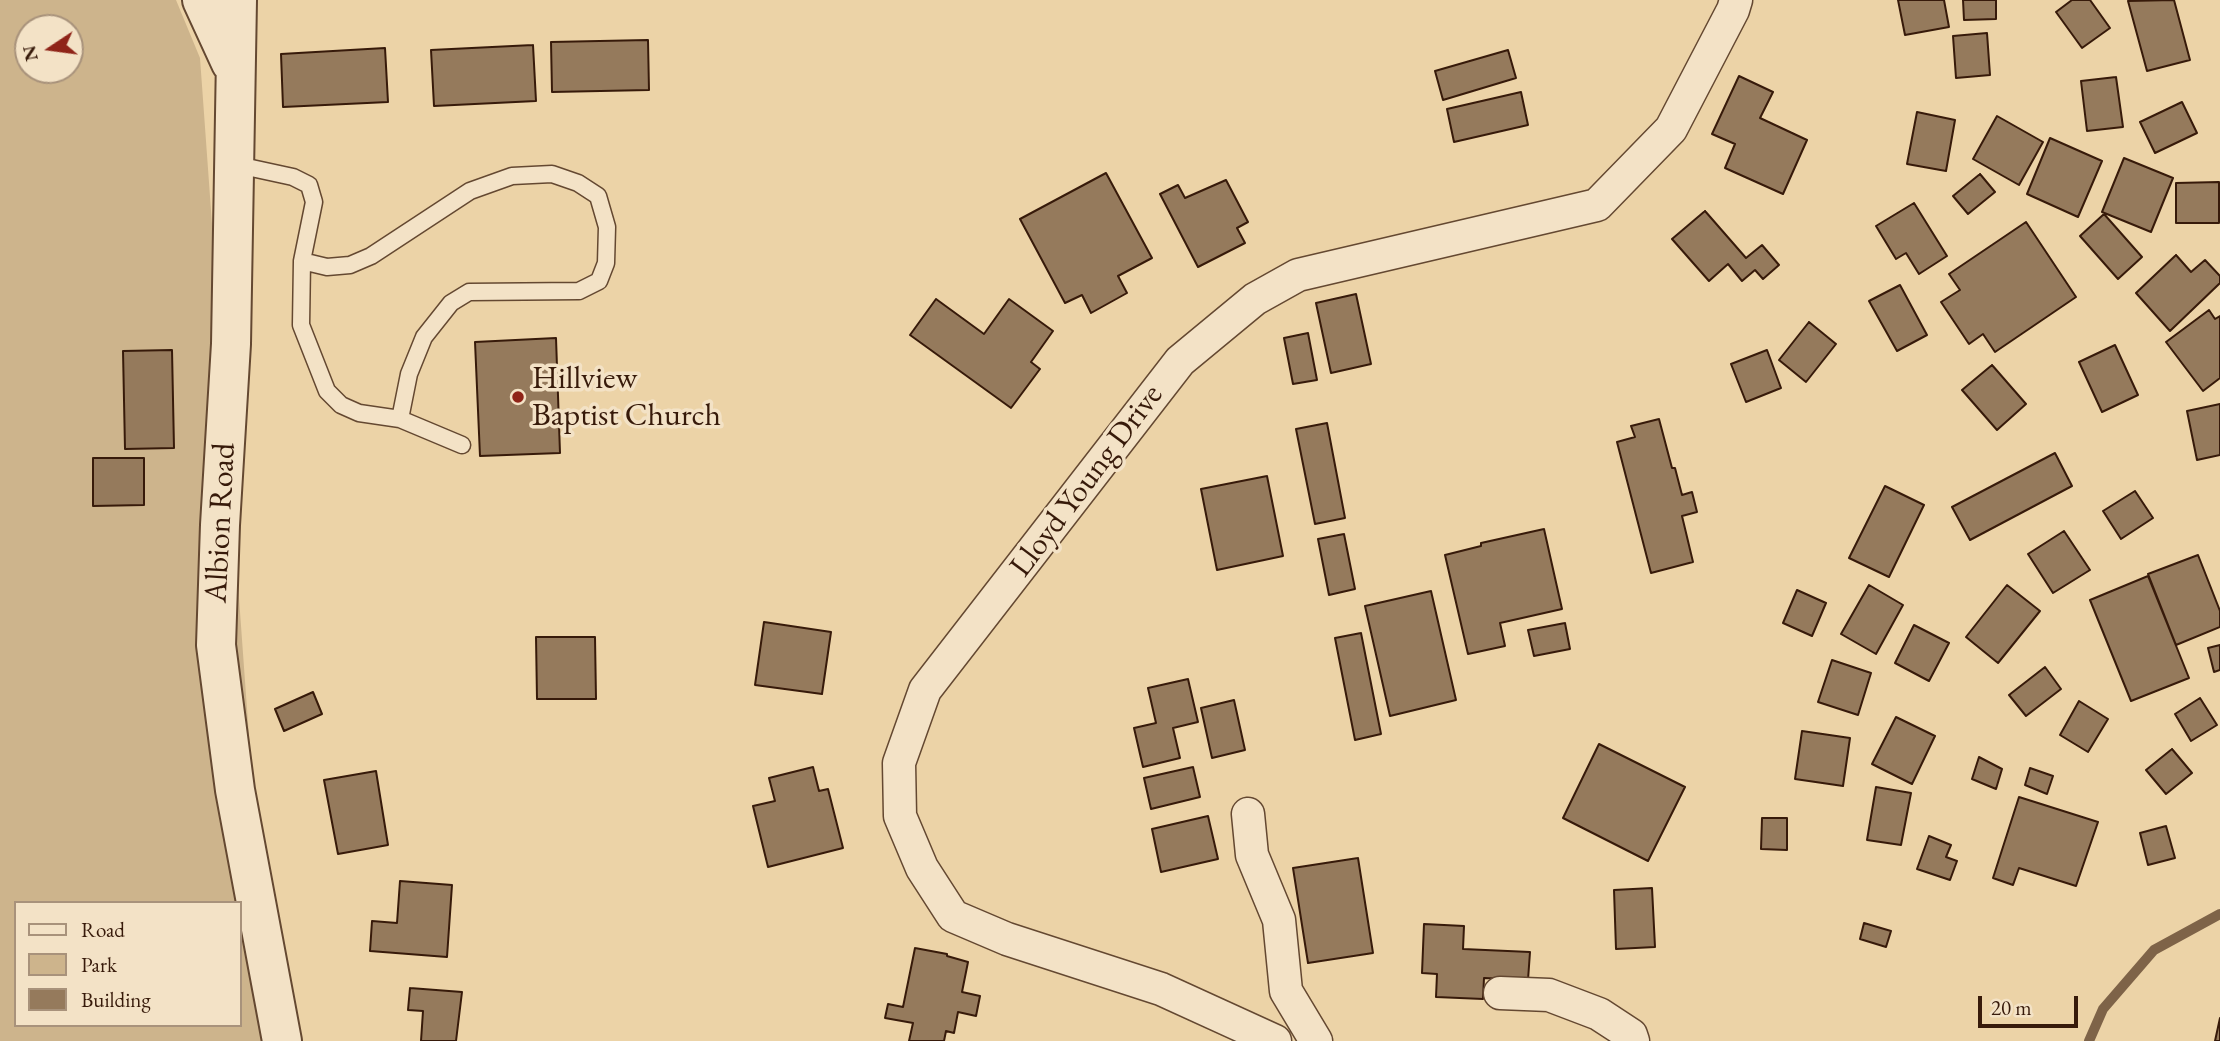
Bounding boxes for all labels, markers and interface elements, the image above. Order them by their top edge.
north arrow [14,14,84,84]
text: N [16,43,44,64]
place label: Hillview Baptist Church [532,360,721,435]
street label: Lloyd Young Drive [1002,377,1172,585]
marker: Hillview Baptist Church [510,389,526,405]
street label: Albion Road [198,442,244,604]
legend [14,901,242,1027]
text: Road [81,916,125,943]
text: Park [81,951,117,978]
scale bar [1982,982,2082,1026]
text: Building [81,986,151,1013]
text: 20 m [1991,994,2032,1021]

